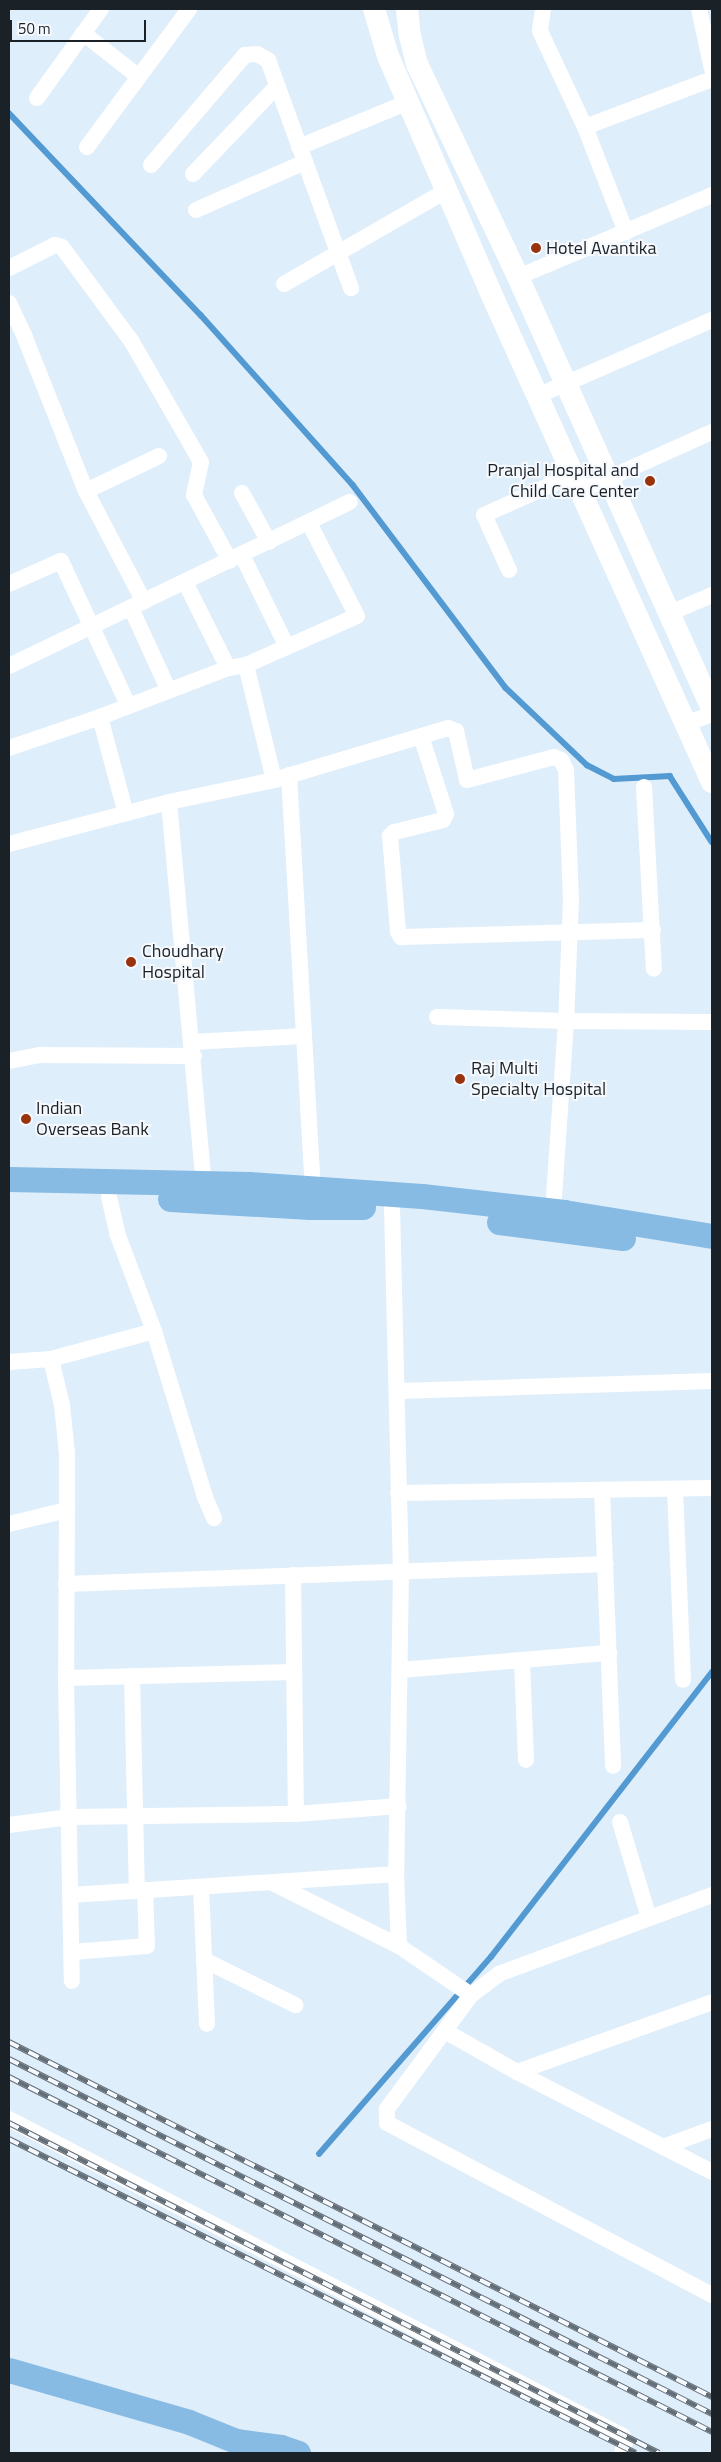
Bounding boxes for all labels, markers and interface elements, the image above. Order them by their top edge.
scale bar [12,10,149,42]
text: 50 m [18,17,51,40]
place label: Hotel Avantika [546,237,656,259]
marker: Hotel Avantika [530,242,542,254]
place label: Pranjal Hospital and Child Care Center [487,460,639,502]
marker: Pranjal Hospital and Child Care Center [643,474,657,488]
place label: Choudhary Hospital [142,941,224,984]
marker: Choudhary Hospital [124,955,138,969]
place label: Raj Multi Specialty Hospital [471,1058,606,1100]
marker: Raj Multi Specialty Hospital [453,1072,467,1086]
place label: Indian Overseas Bank [36,1098,149,1140]
marker: Indian Overseas Bank [20,1113,32,1125]

